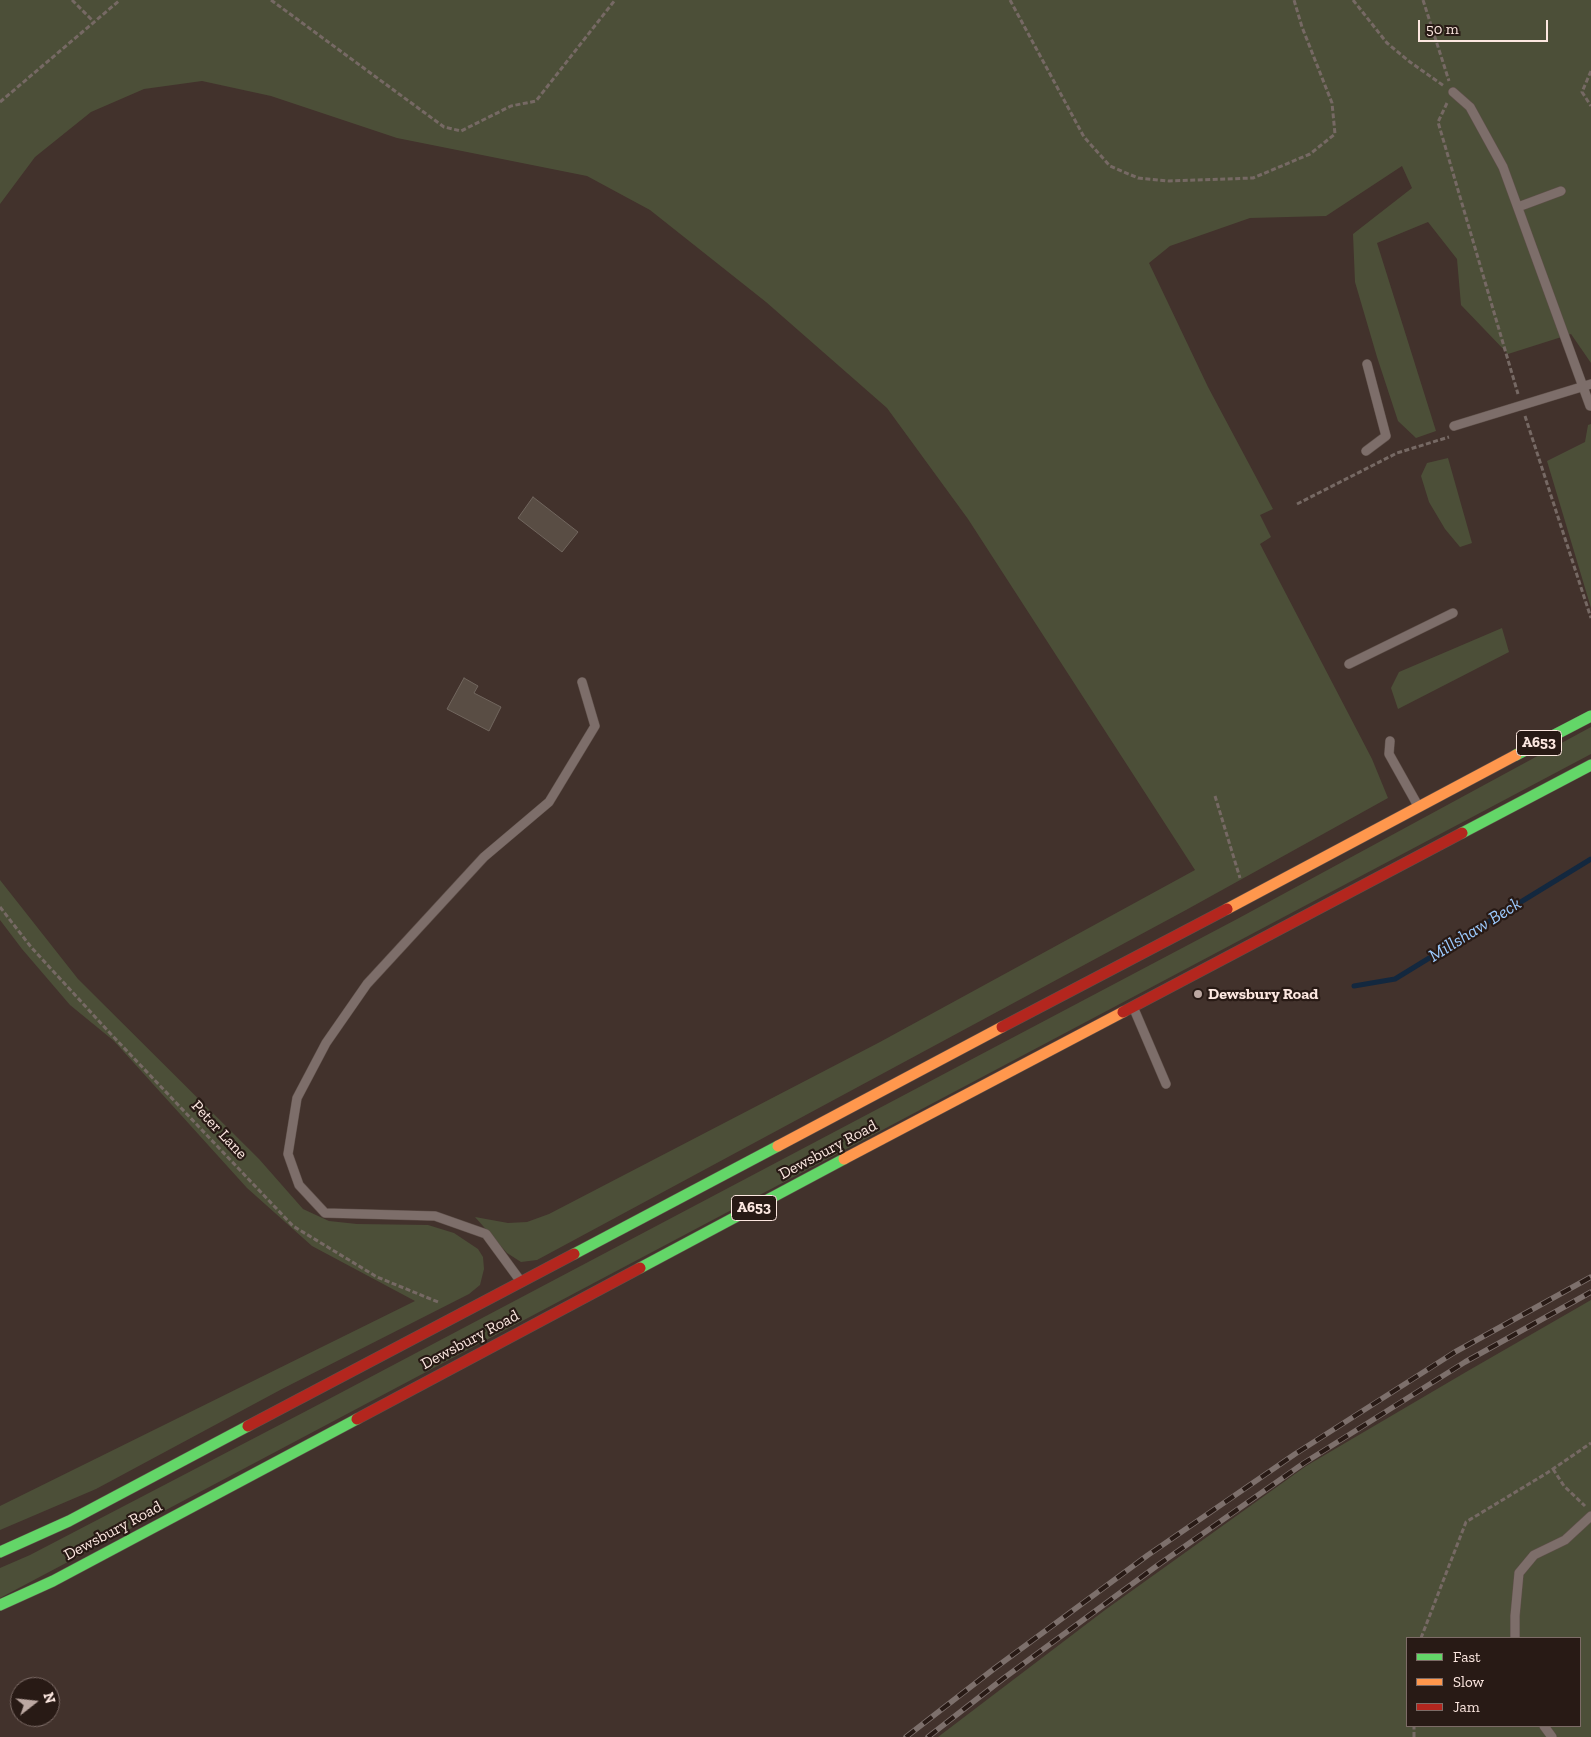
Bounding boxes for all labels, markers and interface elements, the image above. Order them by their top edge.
scale bar [1421,10,1551,42]
text: 50 m [1426,20,1459,38]
road number: A653 [1516,730,1562,756]
water label: Millshaw Beck [1425,893,1525,967]
place label: Dewsbury Road [1208,984,1318,1004]
marker: Dewsbury Road [1192,988,1204,1000]
street label: Peter Lane [187,1097,251,1163]
street label: Dewsbury Road [776,1116,880,1184]
road number: A653 [732,1196,776,1220]
street label: Dewsbury Road [418,1306,522,1374]
street label: Dewsbury Road [61,1497,165,1565]
legend [1406,1637,1581,1727]
text: Fast [1453,1648,1481,1666]
text: Slow [1453,1673,1484,1691]
north arrow [10,1677,60,1727]
text: N [39,1691,59,1705]
text: Jam [1453,1698,1480,1716]

